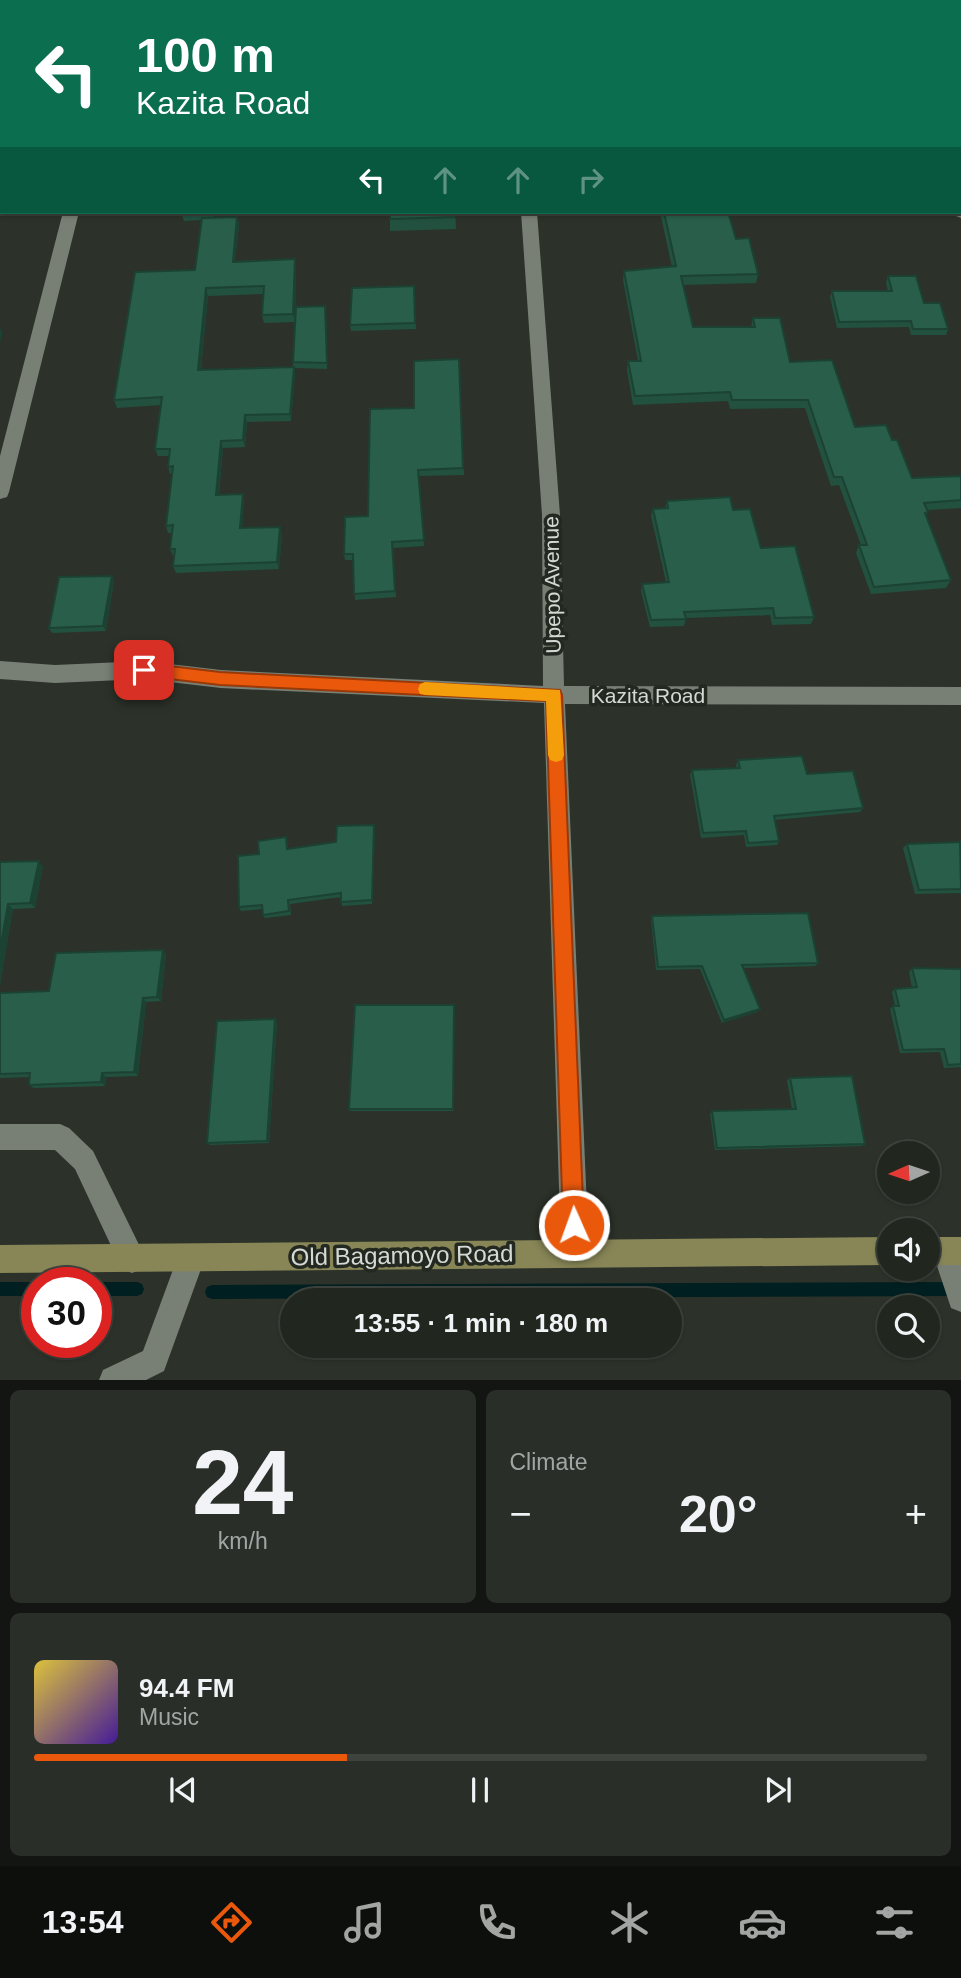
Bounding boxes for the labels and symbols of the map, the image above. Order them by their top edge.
street label: Upepo Avenue [539,516,565,654]
pin [114,640,174,700]
street label: Kazita Road [591,684,705,707]
north arrow [877,1141,940,1204]
position arrow [537,1188,611,1262]
street label: Old Bagamoyo Road [290,1240,514,1270]
speed limit sign: 30 [21,1267,112,1358]

